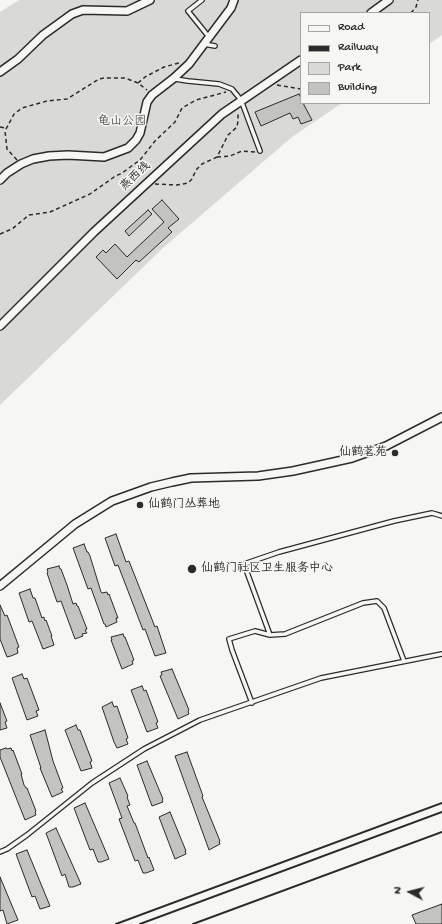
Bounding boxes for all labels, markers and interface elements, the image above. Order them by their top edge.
legend [300,12,430,104]
text: Road [338,21,364,35]
text: Railway [338,41,378,55]
text: Park [338,61,361,75]
text: Building [338,81,377,95]
park label: 龟山公园 [98,115,146,129]
street label: 燕西线 [118,159,154,195]
place label: 仙鹤茗苑 [339,446,387,460]
marker: 仙鹤茗苑 [390,448,400,458]
place label: 仙鹤门丛葬地 [148,498,220,512]
marker: 仙鹤门丛葬地 [135,500,145,510]
place label: 仙鹤门社区卫生服务中心 [201,562,333,576]
marker: 仙鹤门社区卫生服务中心 [186,563,198,575]
north arrow [390,872,430,912]
text: N [392,886,404,895]

